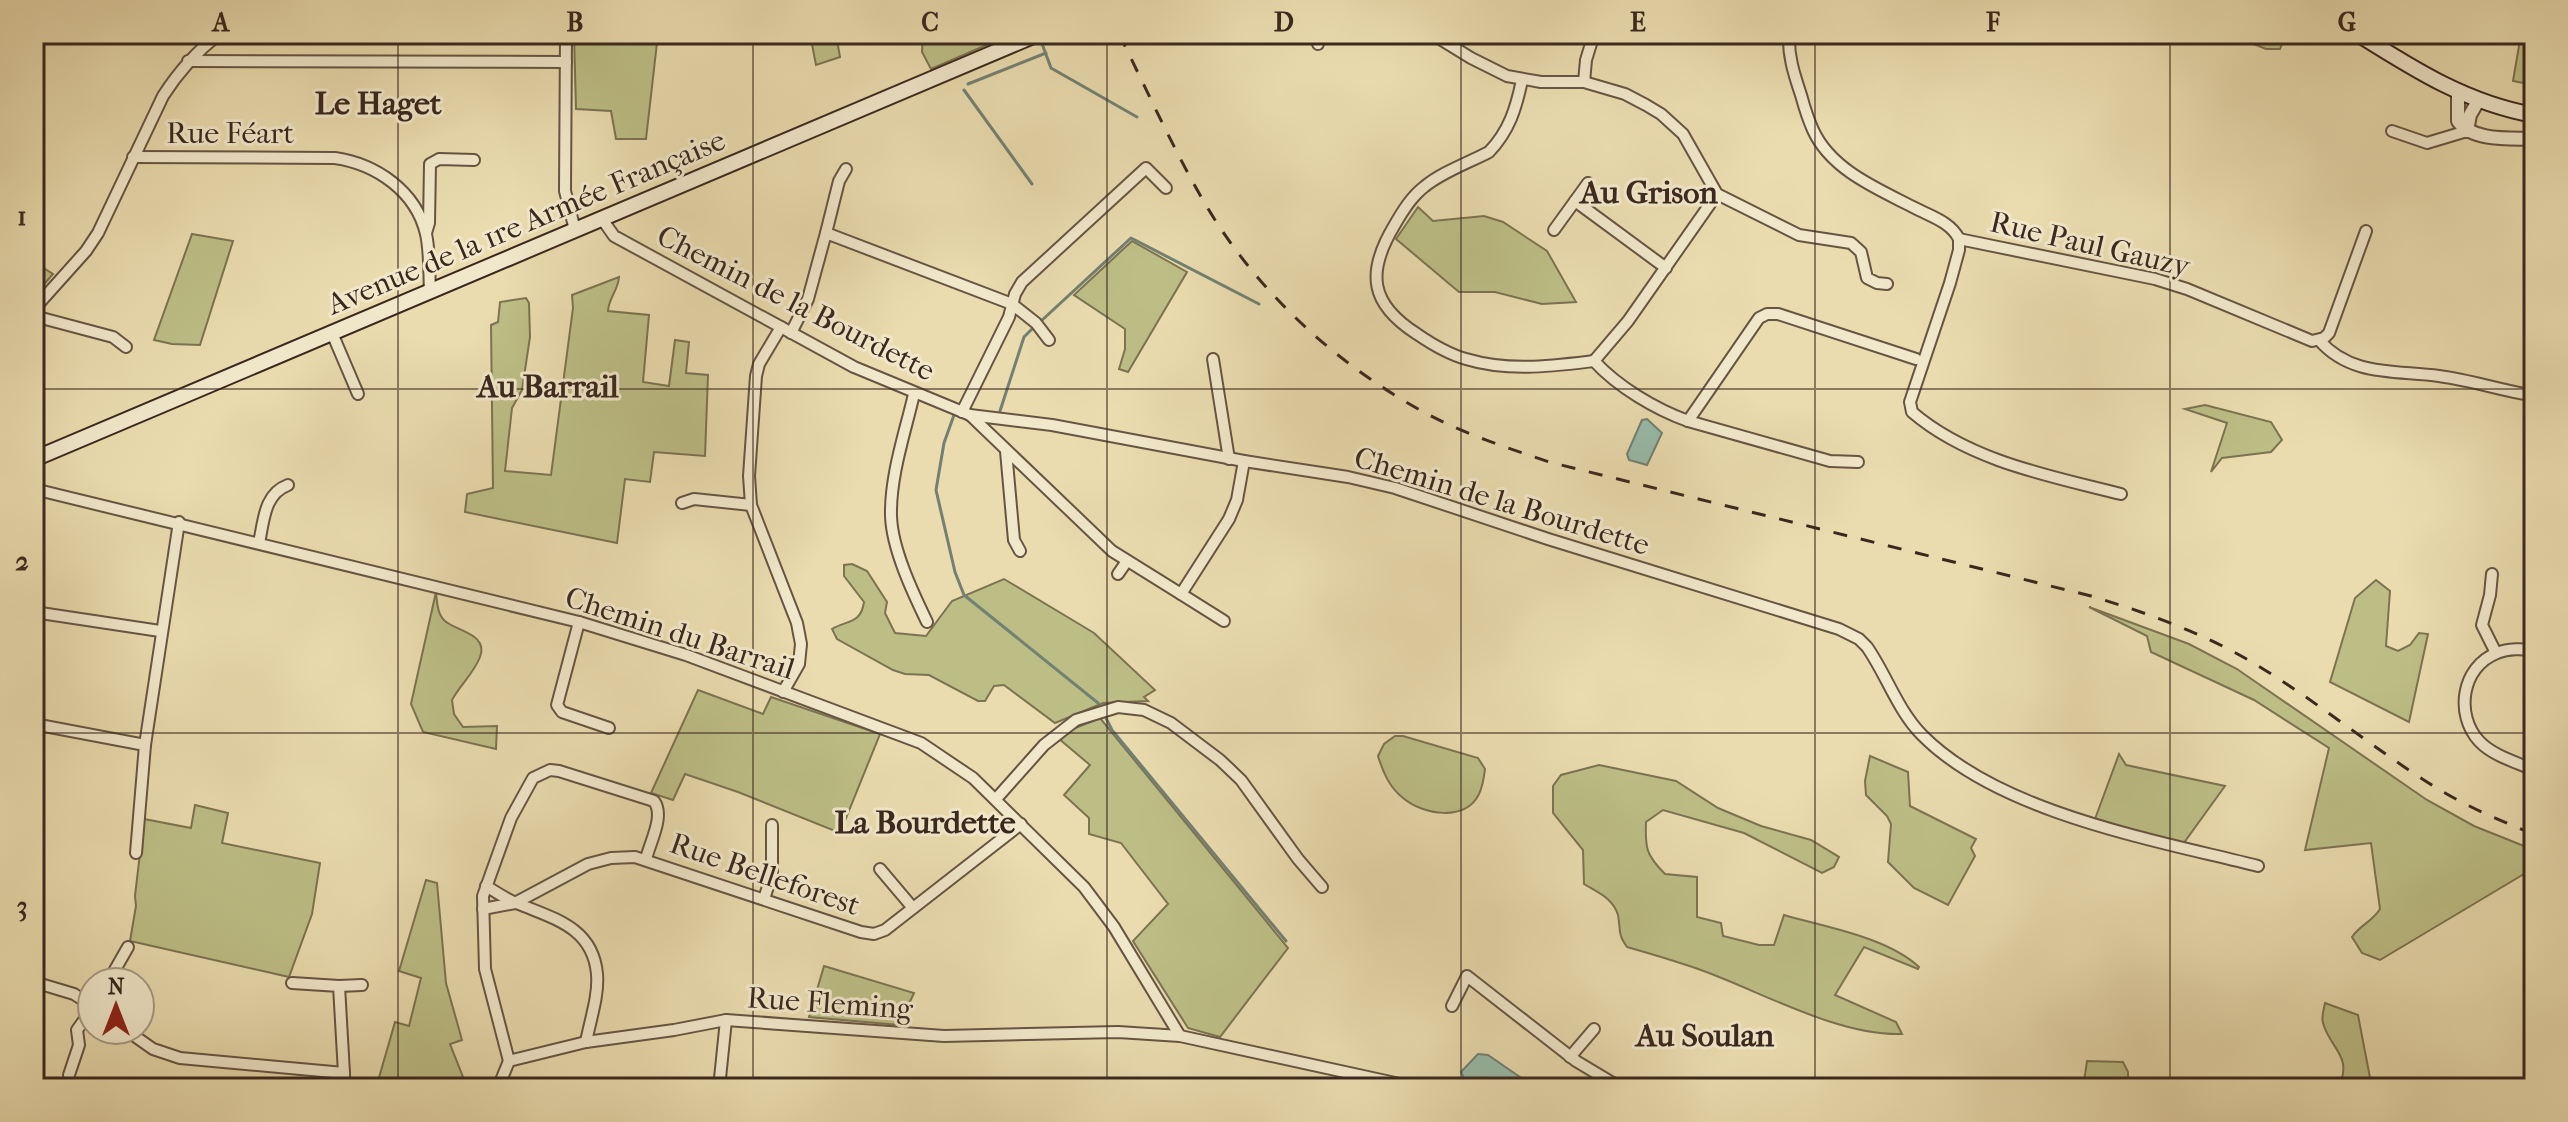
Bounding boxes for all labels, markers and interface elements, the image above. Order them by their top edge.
text: A [211,7,231,38]
text: B [567,7,584,38]
text: C [921,7,939,38]
text: D [1274,7,1294,38]
text: E [1630,7,1646,38]
text: F [1985,7,2000,38]
text: G [2338,7,2356,38]
district label: Le Haget [315,85,442,122]
street label: Rue Féart [166,116,294,151]
street label: Avenue de la 1re Armée Française [321,122,731,323]
district label: Au Grison [1578,174,1718,211]
text: 1 [17,201,27,232]
street label: Rue Paul Gauzy [1987,204,2194,285]
street label: Chemin de la Bourdette [651,218,941,389]
district label: Au Barrail [475,368,619,405]
street label: Chemin de la Bourdette [1350,440,1654,563]
text: 2 [15,546,29,577]
street label: Chemin du Barrail [561,580,799,687]
district label: La Bourdette [834,804,1016,841]
street label: Rue Belleforest [665,826,865,923]
text: 3 [17,891,27,922]
north arrow [76,966,156,1046]
text: N [108,974,125,1000]
street label: Rue Fleming [746,980,915,1027]
district label: Au Soulan [1634,1017,1775,1054]

